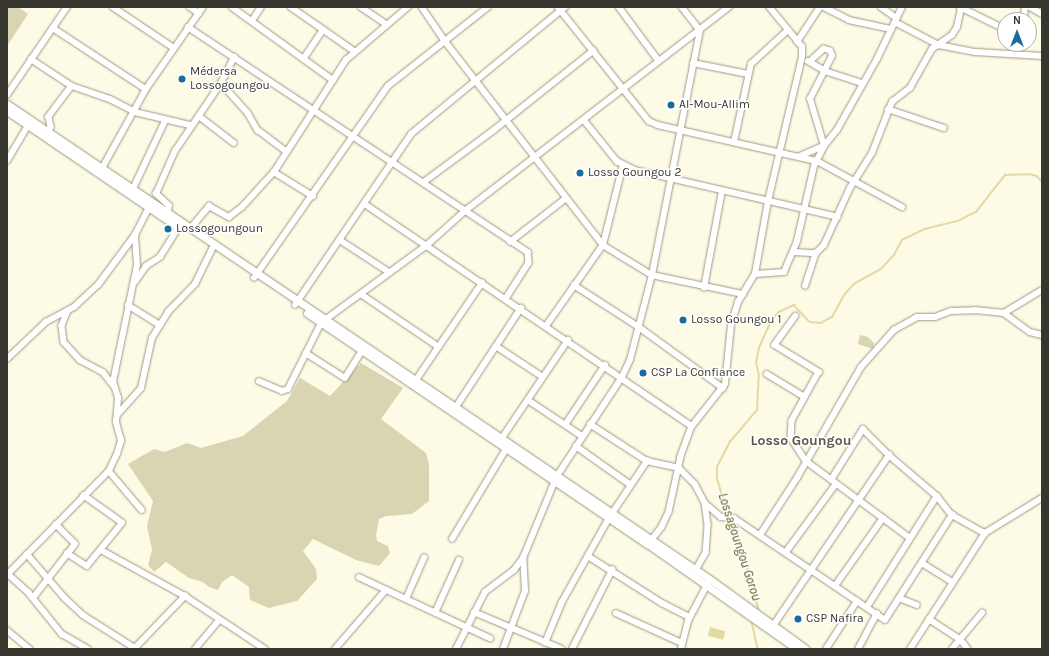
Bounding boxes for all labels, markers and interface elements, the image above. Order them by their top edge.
north arrow [997,12,1037,52]
text: N [1013,14,1021,27]
place label: Médersa Lossogoungou [190,65,270,93]
marker: Médersa Lossogoungou [177,74,187,84]
place label: Al-Mou-Allim [679,98,750,112]
marker: Al-Mou-Allim [666,100,676,110]
place label: Losso Goungou 2 [588,166,681,180]
marker: Losso Goungou 2 [575,168,585,178]
place label: Lossogoungoun [176,222,263,236]
marker: Lossogoungoun [163,224,173,234]
place label: Losso Goungou 1 [691,313,781,327]
marker: Losso Goungou 1 [678,315,688,325]
place label: CSP La Confiance [651,366,745,380]
marker: CSP La Confiance [638,368,648,378]
district label: Losso Goungou [751,433,851,449]
water label: Lossagoungou Gorou [714,491,764,603]
place label: CSP Nafira [806,612,864,626]
marker: CSP Nafira [793,614,803,624]

